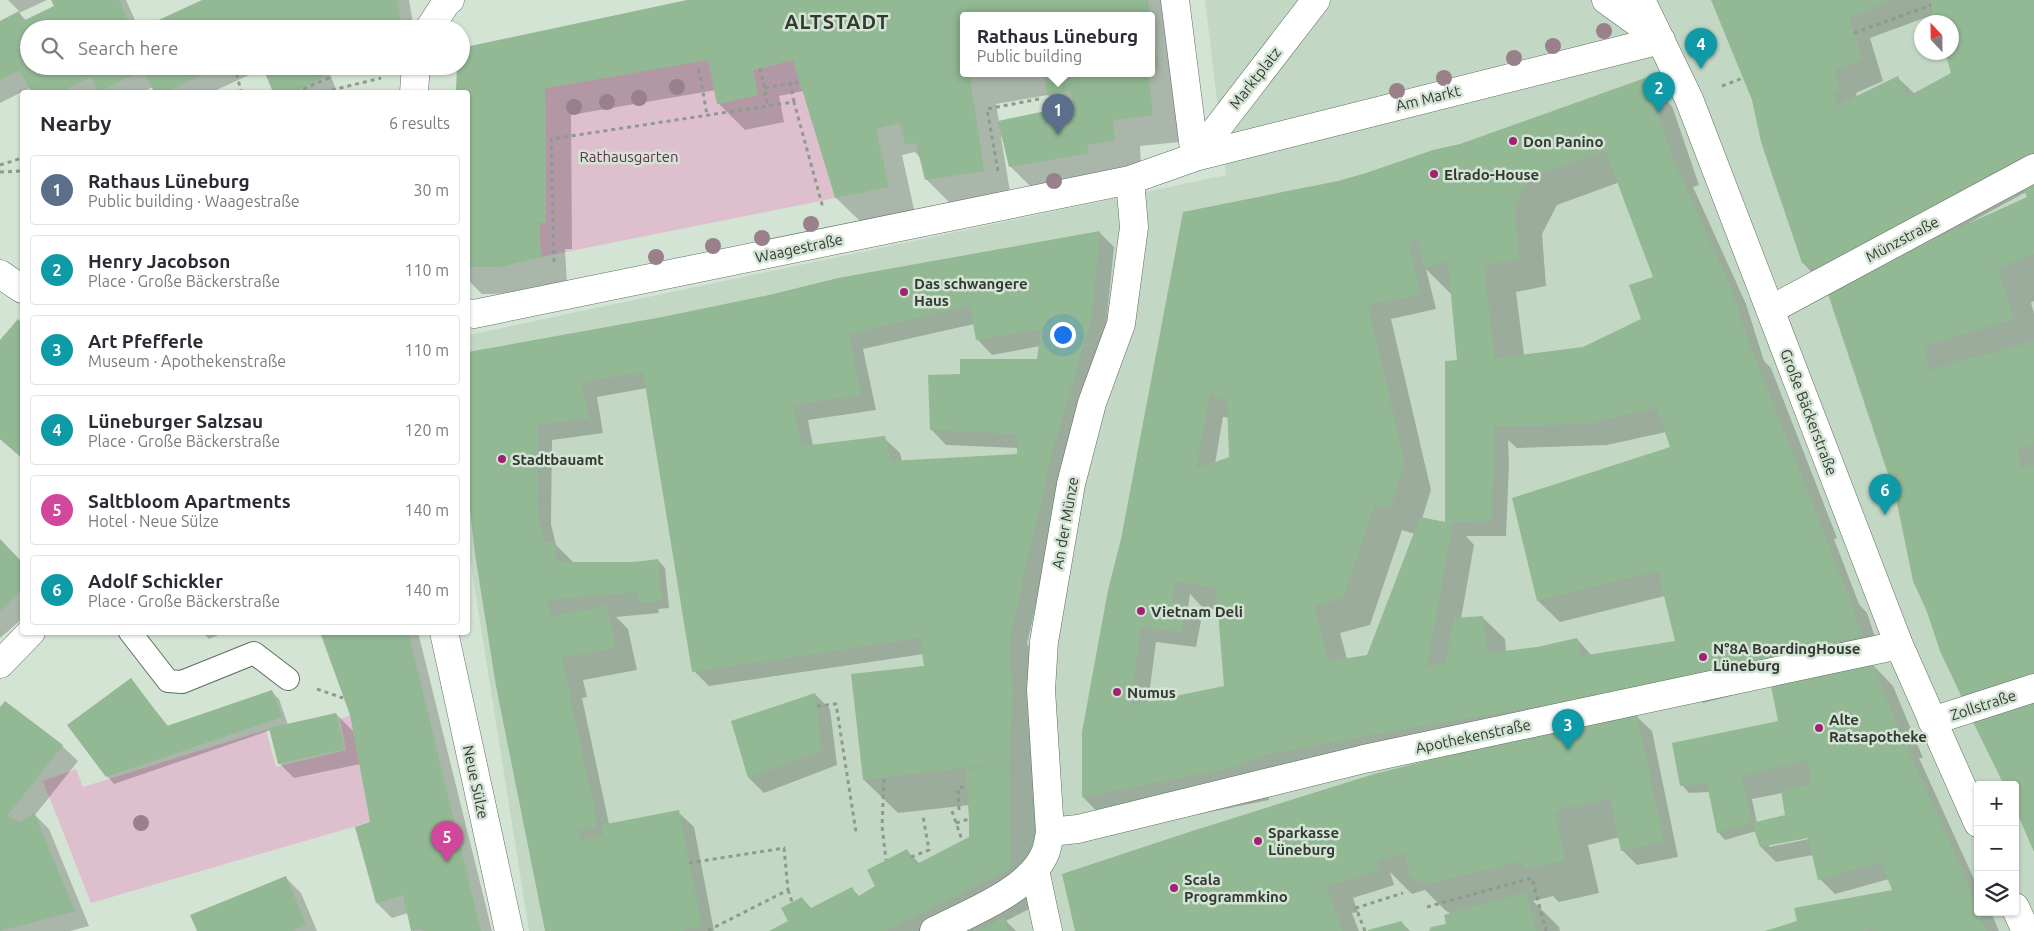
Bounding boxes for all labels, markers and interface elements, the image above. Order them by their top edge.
district label: ALTSTADT [784,10,890,33]
popup [960,12,1155,77]
north arrow [1914,15,1959,60]
search box [20,20,470,75]
text: Rathaus Lüneburg [977,25,1138,47]
pin: 4 [1685,28,1717,69]
icon: search [38,34,66,62]
text: Search here [78,37,178,59]
street label: Marktplatz [1226,44,1284,112]
text: Public building [977,47,1082,65]
pin: 2 [1643,72,1675,113]
street label: Am Markt [1394,82,1462,114]
pin: 1 [1042,94,1074,135]
text: Nearby [40,111,111,135]
text: 6 results [389,114,450,132]
place label: Don Panino [1523,133,1603,150]
marker: Don Panino [1507,135,1519,147]
park label: Rathausgarten [579,148,679,165]
place label: Elrado-House [1444,166,1539,183]
marker: Elrado-House [1428,168,1440,180]
text: Rathaus Lüneburg [88,170,250,192]
text: 1 [52,181,62,199]
text: 30 m [413,181,449,199]
text: Public building · Waagestraße [88,192,300,210]
street label: Münzstraße [1863,213,1941,265]
street label: Waagestraße [754,230,844,266]
text: Henry Jacobson [88,250,230,272]
text: 2 [52,261,62,279]
text: 110 m [404,261,449,279]
text: Place · Große Bäckerstraße [88,272,280,290]
place label: Das schwangere Haus [914,275,1028,309]
marker: Das schwangere Haus [898,286,910,298]
your location [1050,322,1076,348]
text: Art Pfefferle [88,330,204,352]
text: 3 [52,341,62,359]
text: 110 m [404,341,449,359]
street label: Große Bäckerstraße [1777,347,1841,477]
text: Museum · Apothekenstraße [88,352,286,370]
text: Lüneburger Salzsau [88,410,263,432]
text: 4 [52,421,62,439]
text: 120 m [404,421,449,439]
text: Place · Große Bäckerstraße [88,432,280,450]
place label: Stadtbauamt [512,451,604,468]
marker: Stadtbauamt [496,453,508,465]
pin: 6 [1869,474,1901,515]
street label: An der Münze [1049,476,1081,570]
text: Saltbloom Apartments [88,490,291,512]
text: 5 [52,501,62,519]
text: 140 m [404,501,449,519]
text: Hotel · Neue Sülze [88,512,219,530]
text: Adolf Schickler [88,570,223,592]
text: 6 [52,581,62,599]
text: 140 m [404,581,449,599]
text: Place · Große Bäckerstraße [88,592,280,610]
place label: Vietnam Deli [1151,603,1243,620]
marker: Vietnam Deli [1135,605,1147,617]
place label: N°8A BoardingHouse Lüneburg [1713,640,1860,674]
marker: N°8A BoardingHouse Lüneburg [1697,651,1709,663]
place label: Numus [1127,684,1176,701]
marker: Numus [1111,686,1123,698]
street label: Zollstraße [1948,686,2018,724]
pin: 3 [1552,709,1584,750]
place label: Alte Ratsapotheke [1829,711,1927,745]
street label: Apothekenstraße [1414,715,1532,757]
marker: Alte Ratsapotheke [1813,722,1825,734]
street label: Neue Sülze [460,744,492,820]
map controls [1974,781,2019,916]
button: + [1974,781,2019,826]
pin: 5 [431,821,463,862]
place label: Sparkasse Lüneburg [1268,824,1339,858]
button: − [1974,826,2019,871]
marker: Sparkasse Lüneburg [1252,835,1264,847]
place label: Scala Programmkino [1184,871,1288,905]
button: layers [1974,871,2019,916]
marker: Scala Programmkino [1168,882,1180,894]

